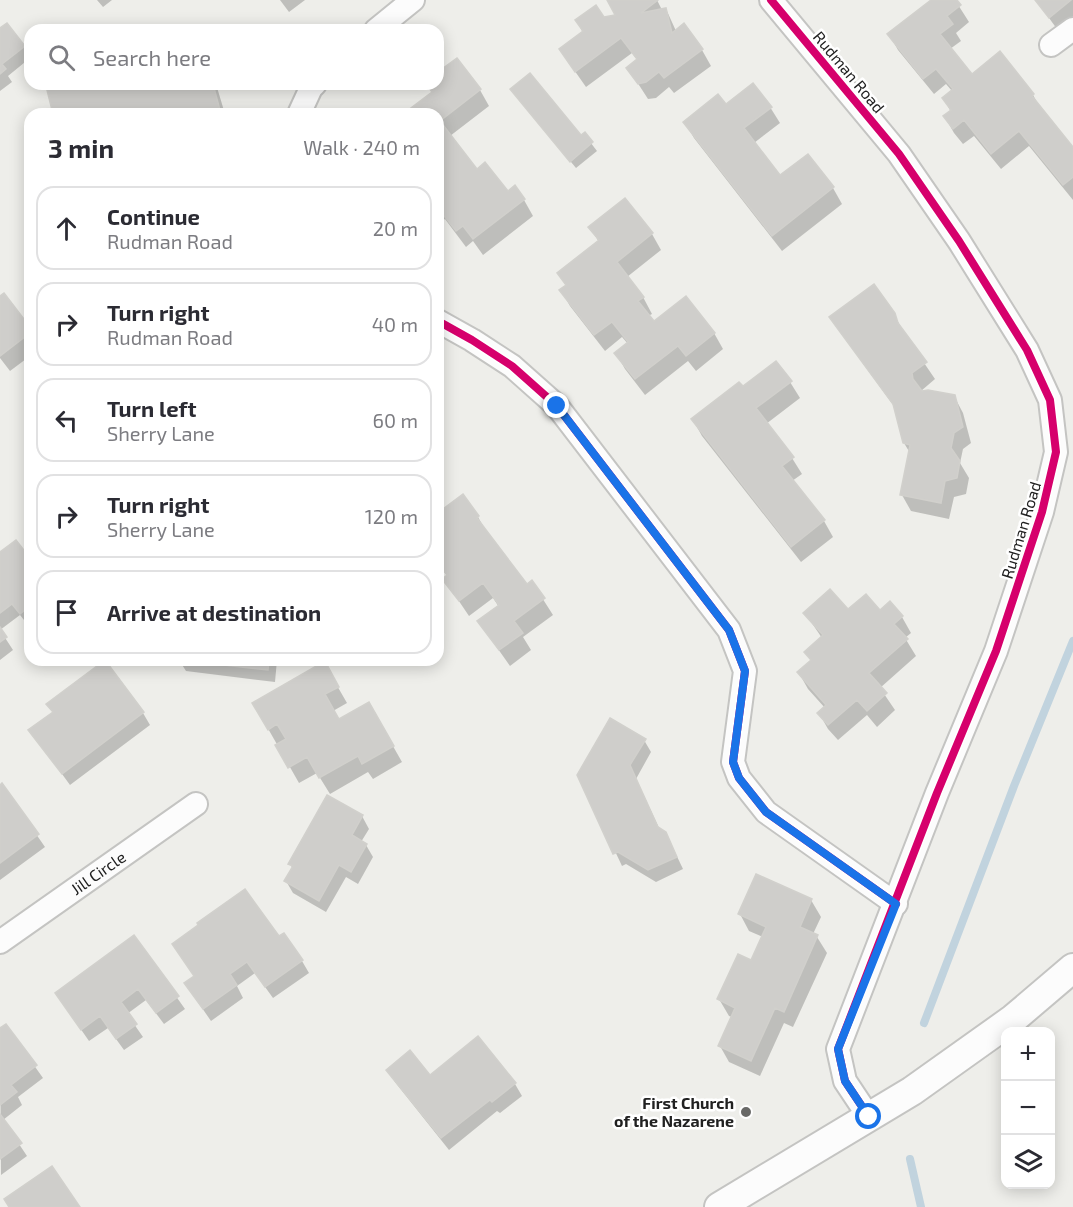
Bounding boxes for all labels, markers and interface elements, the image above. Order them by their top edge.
search box [24,24,444,90]
street label: Rudman Road [810,27,889,116]
icon: search [45,41,78,74]
text: Search here [93,44,211,70]
text: 3 min [48,132,114,163]
text: Walk · 240 m [303,135,420,159]
text: Continue [107,203,200,229]
icon: ahead [50,212,83,245]
text: 20 m [373,216,418,240]
text: Rudman Road [107,229,233,253]
text: Turn right [107,299,209,325]
icon: right [50,308,83,341]
text: 40 m [372,312,418,336]
text: Rudman Road [107,325,233,349]
route end [543,392,569,418]
text: Turn left [107,395,196,421]
icon: left [50,404,83,437]
text: 60 m [373,408,418,432]
text: Sherry Lane [107,421,215,445]
street label: Rudman Road [997,479,1044,581]
text: Turn right [107,491,209,517]
icon: right [50,500,83,533]
text: 120 m [365,504,418,528]
text: Sherry Lane [107,517,215,541]
icon: arrive [50,596,83,629]
text: Arrive at destination [107,599,321,625]
street label: Jill Circle [67,847,129,898]
map controls [1001,1027,1055,1189]
button: + [1001,1027,1055,1081]
button: − [1001,1081,1055,1135]
place label: First Church of the Nazarene [614,1093,734,1130]
route start [855,1103,881,1129]
marker: First Church of the Nazarene [739,1105,753,1119]
button: layers [1001,1135,1055,1189]

